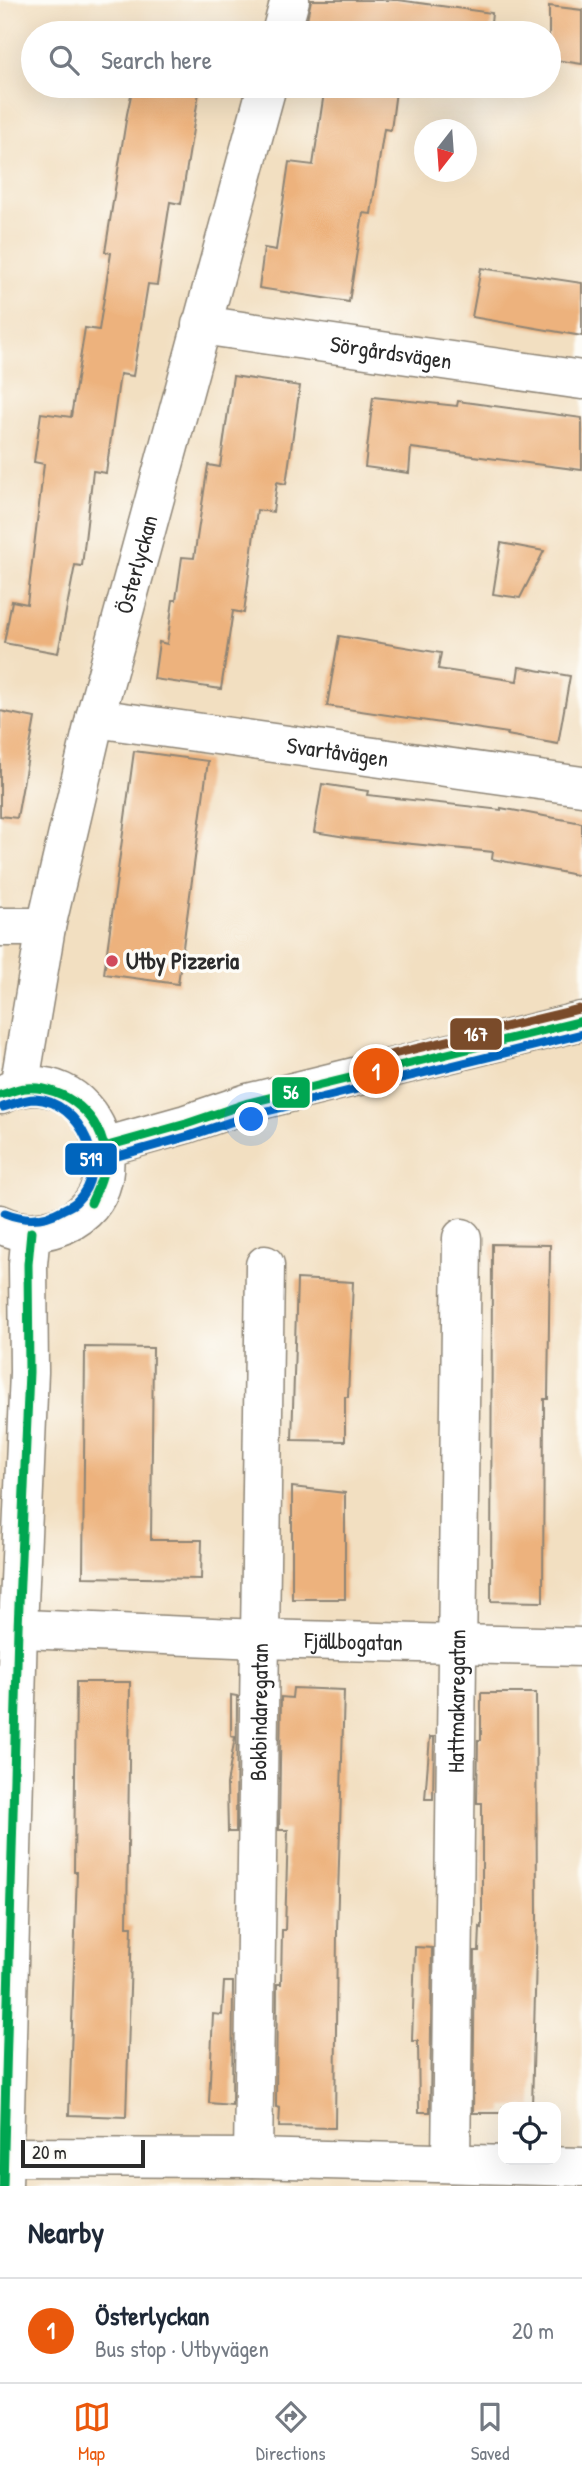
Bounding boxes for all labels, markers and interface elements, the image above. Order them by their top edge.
search box [21,21,561,98]
icon: search [45,41,83,79]
text: Search here [101,42,212,77]
north arrow [414,119,477,182]
street label: Sörgårdsvägen [328,328,454,376]
street label: Österlyckan [108,511,165,617]
street label: Svartåvägen [285,729,391,774]
place label: Utby Pizzeria [126,945,239,977]
marker: Utby Pizzeria [104,953,120,969]
line badge: 167 [449,1017,503,1051]
text: 167 [464,1021,488,1047]
pin: 1 [353,1045,399,1097]
line badge: 56 [271,1076,311,1109]
text: 56 [283,1079,299,1105]
your location [234,1102,268,1136]
line badge: 519 [64,1142,118,1176]
text: 519 [80,1146,102,1172]
street label: Fjällbogatan [303,1624,403,1658]
street label: Hattmakaregatan [440,1629,472,1773]
street label: Bokbindaregatan [242,1643,275,1781]
map controls [498,2102,561,2165]
button: locate [498,2102,561,2165]
scale bar [21,2137,145,2169]
text: 20 m [32,2139,67,2165]
text: Nearby [28,2212,104,2252]
text: Österlyckan [95,2298,210,2333]
text: 1 [47,2315,55,2346]
text: 20 m [512,2315,554,2346]
text: Bus stop · Utbyvägen [95,2333,269,2364]
tab: Map [73,2398,111,2466]
tab: Directions [256,2398,326,2466]
tab: Saved [471,2398,509,2466]

